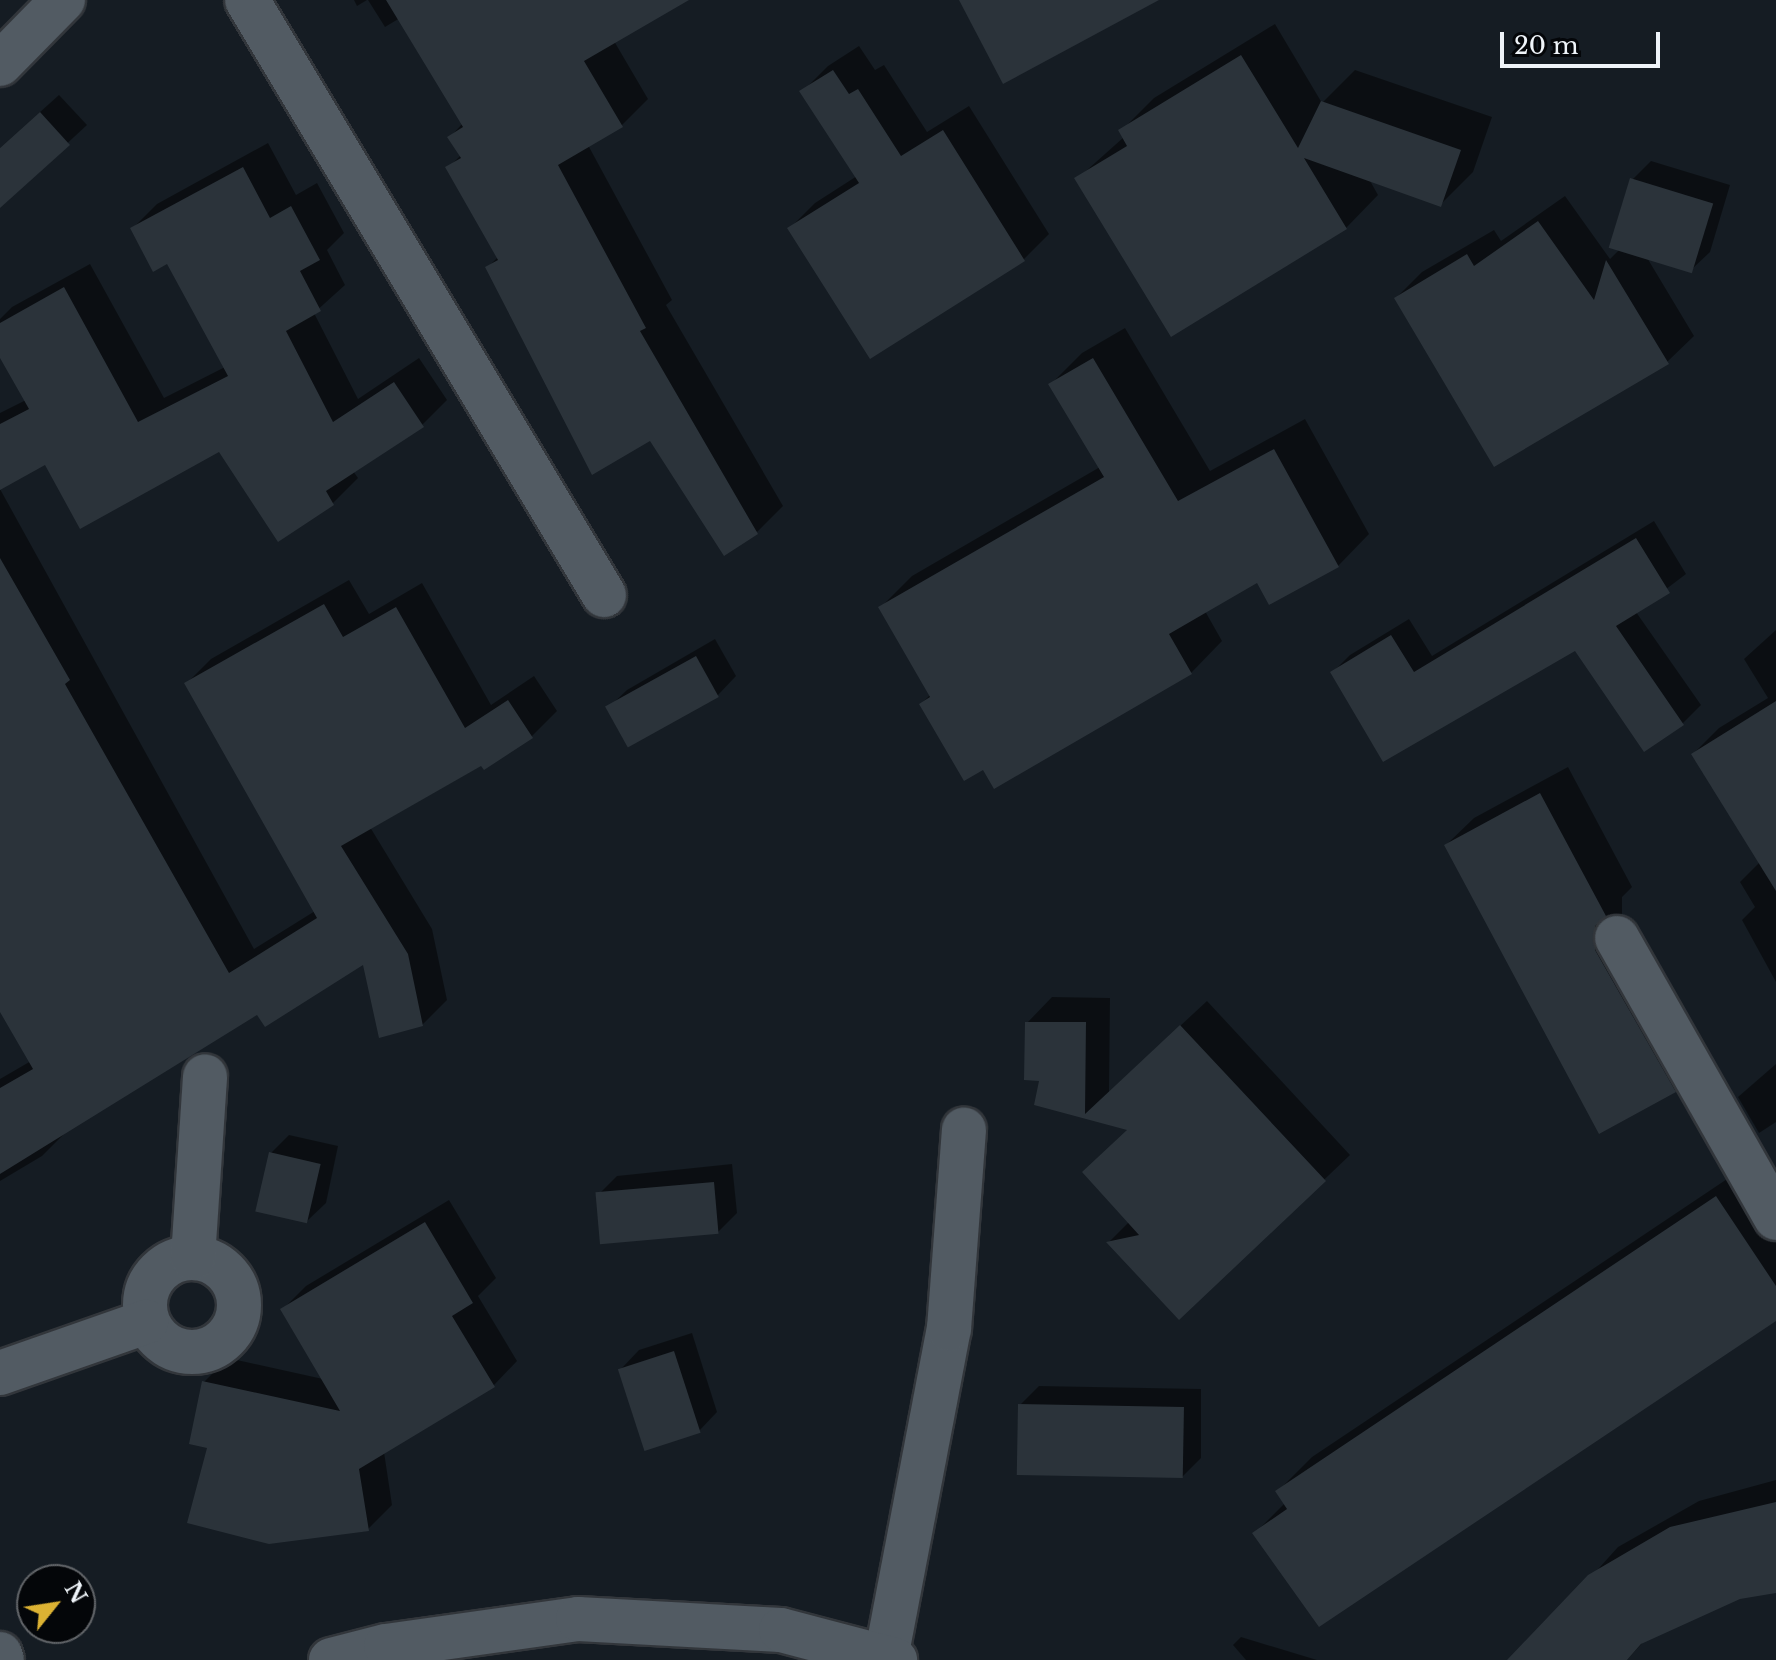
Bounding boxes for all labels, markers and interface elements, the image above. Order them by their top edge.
scale bar [1504,16,1664,66]
text: 20 m [1514,31,1579,60]
north arrow [16,1564,96,1644]
text: N [59,1577,92,1608]

